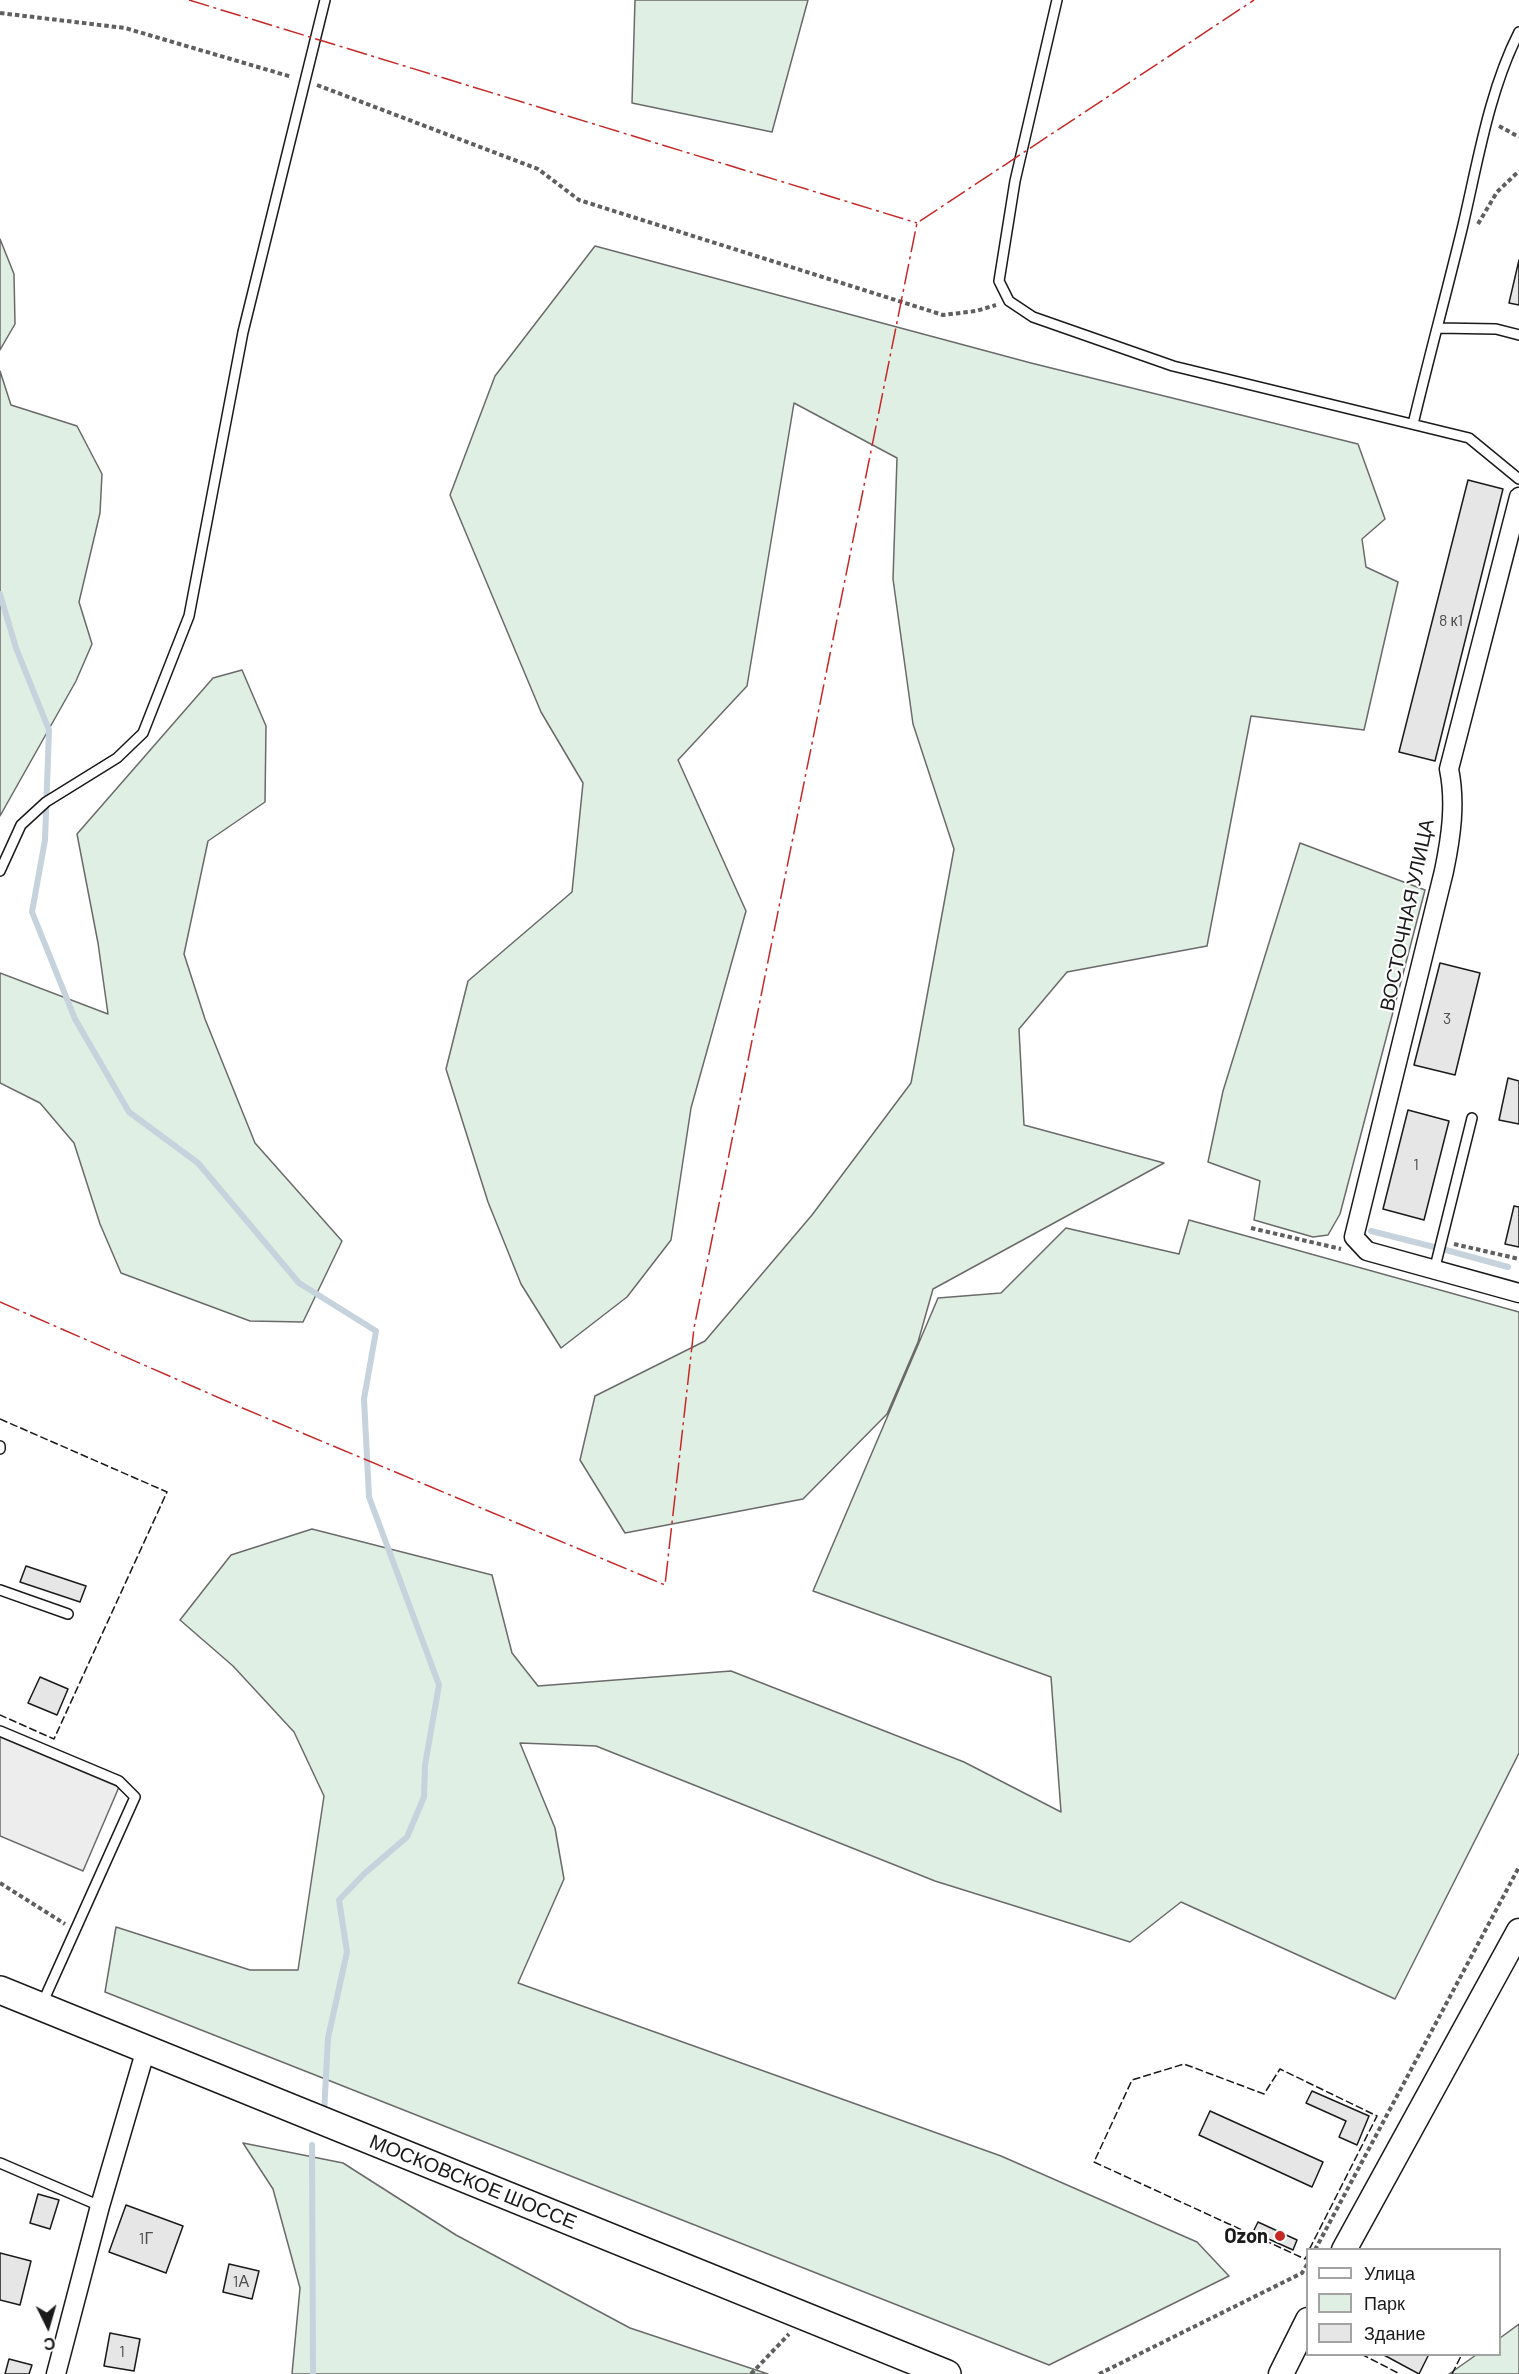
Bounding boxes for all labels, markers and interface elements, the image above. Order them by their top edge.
house number: 8 к1 [1439,611,1463,631]
street label: ВОСТОЧНАЯ УЛИЦА [1375,817,1439,1013]
house number: 3 [1443,1009,1451,1029]
house number: 1 [1413,1155,1419,1175]
street label: МОСКОВСКОЕ ШОССЕ [366,2129,580,2235]
place label: Ozon [1224,2224,1268,2248]
house number: 1Г [139,2229,153,2249]
marker: Ozon [1273,2229,1287,2243]
legend [1306,2248,1501,2356]
text: Улица [1364,2262,1415,2284]
house number: 1А [233,2272,249,2292]
text: Парк [1364,2292,1405,2314]
north arrow [18,2296,78,2356]
text: Здание [1364,2322,1425,2344]
text: С [43,2334,56,2354]
house number: 1 [119,2342,125,2362]

